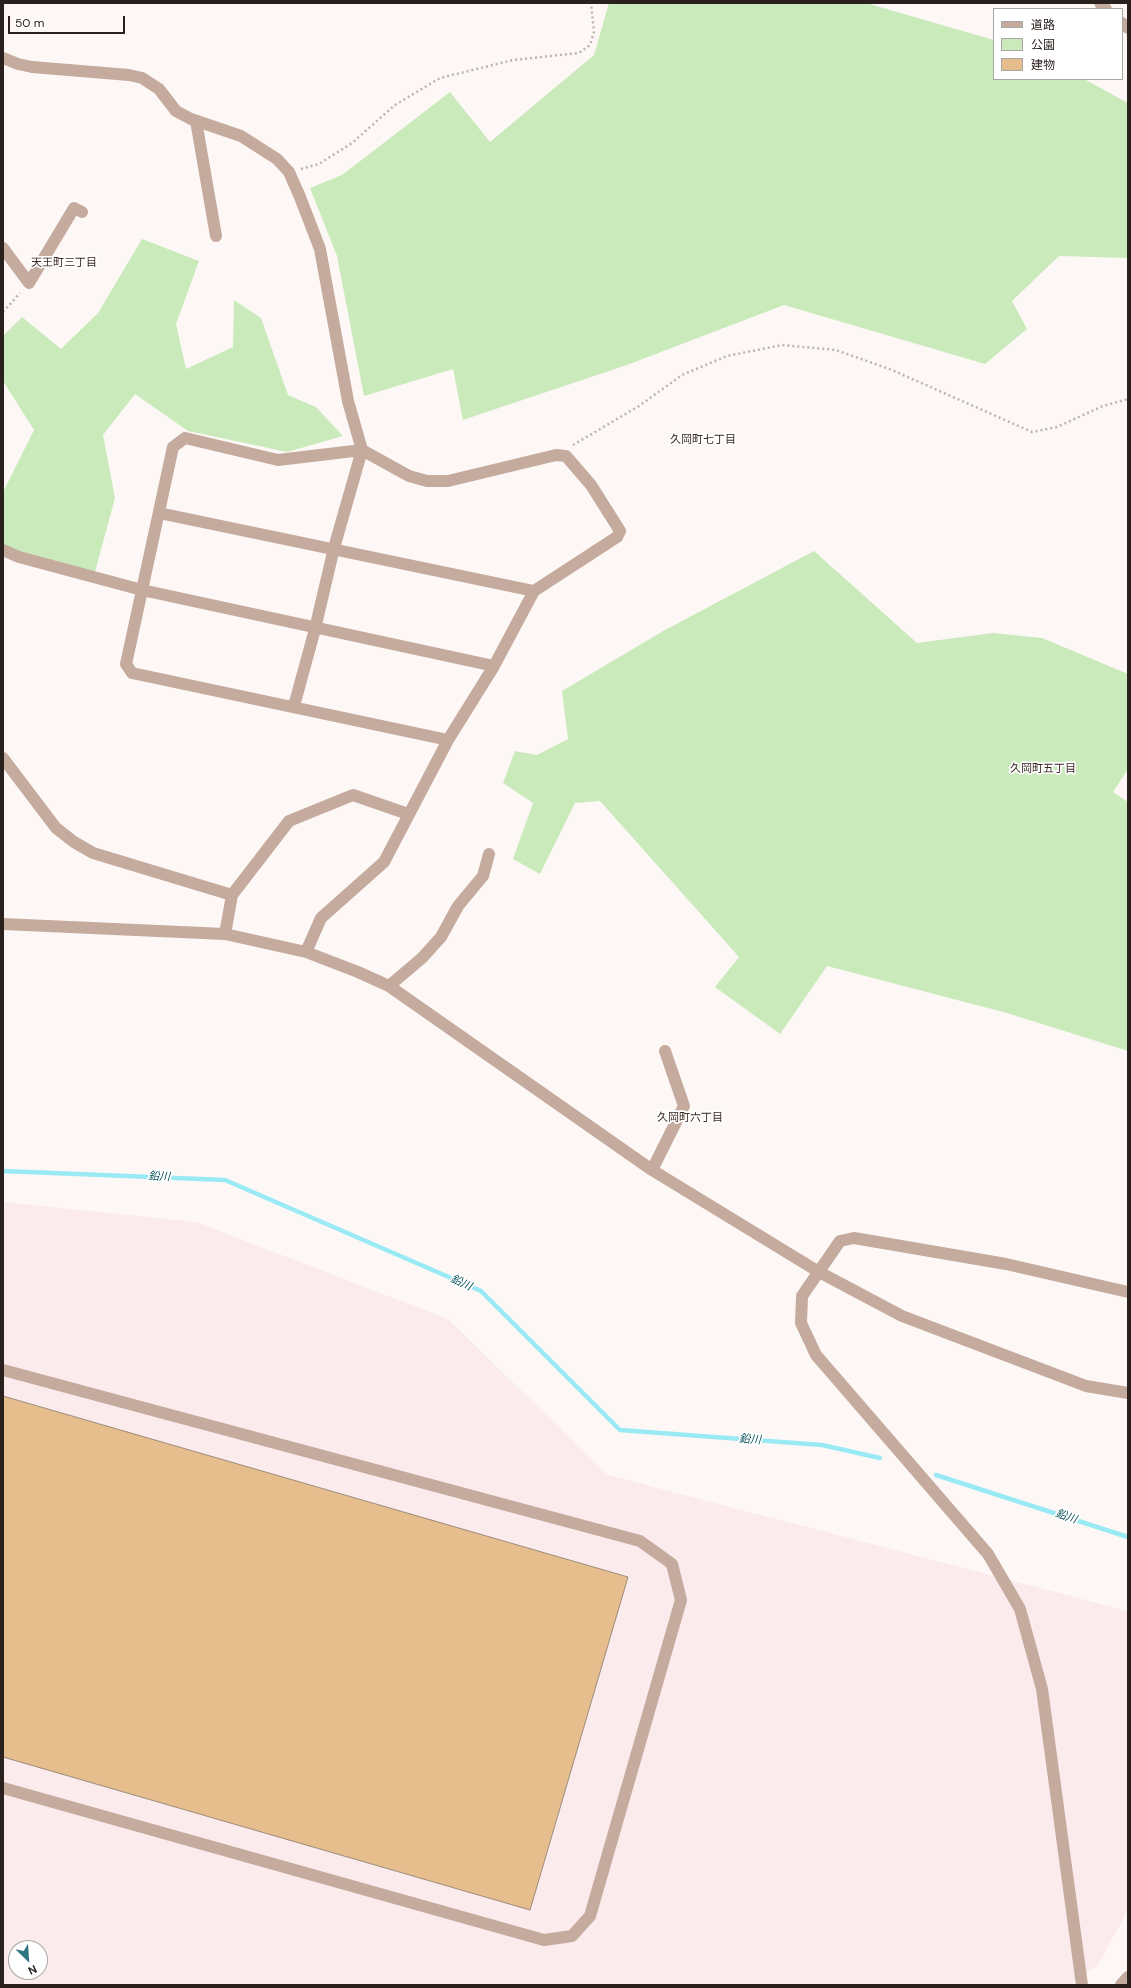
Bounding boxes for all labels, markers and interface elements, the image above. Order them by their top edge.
scale bar [10,8,127,34]
legend [993,8,1123,80]
text: 50 m [15,15,44,31]
text: 道路 [1031,17,1055,33]
text: 公園 [1031,37,1055,53]
text: 建物 [1031,57,1055,73]
district label: 天王町三丁目 [31,256,97,270]
district label: 久岡町七丁目 [670,433,736,447]
district label: 久岡町五丁目 [1010,762,1076,776]
district label: 久岡町六丁目 [657,1111,723,1125]
water label: 鉛川 [148,1170,170,1184]
water label: 鉛川 [448,1272,474,1294]
water label: 鉛川 [739,1433,761,1447]
water label: 鉛川 [1053,1507,1079,1527]
north arrow [8,1940,48,1980]
text: N [26,1962,39,1978]

